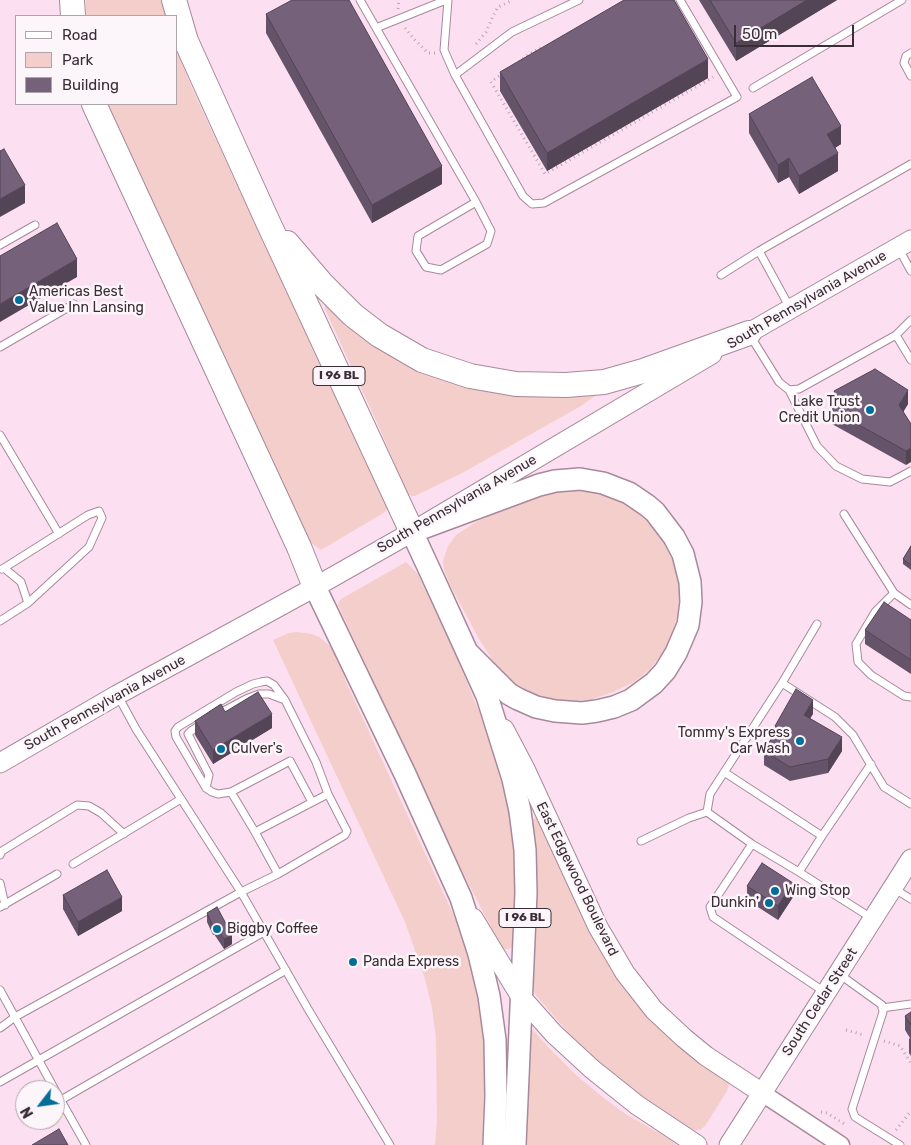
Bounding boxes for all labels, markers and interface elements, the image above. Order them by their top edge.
legend [15,15,178,105]
scale bar [736,15,856,47]
text: 50 m [742,25,777,43]
text: Road [62,26,98,44]
text: Park [62,51,93,69]
text: Building [62,76,119,94]
street label: South Pennsylvania Avenue [724,247,890,353]
place label: Americas Best Value Inn Lansing [29,284,144,316]
marker: Americas Best Value Inn Lansing [13,294,25,306]
road number: I 96 BL [313,366,365,386]
place label: Lake Trust Credit Union [779,394,860,427]
marker: Lake Trust Credit Union [864,404,876,416]
street label: South Pennsylvania Avenue [374,451,540,557]
street label: South Pennsylvania Avenue [22,652,188,754]
place label: Tommy's Express Car Wash [678,725,790,758]
marker: Tommy's Express Car Wash [794,735,806,747]
place label: Culver's [231,741,283,757]
marker: Culver's [215,743,227,755]
street label: East Edgewood Boulevard [532,799,622,959]
place label: Wing Stop [785,883,850,899]
marker: Wing Stop [769,885,781,897]
place label: Dunkin' [711,895,759,911]
marker: Dunkin' [763,897,775,909]
road number: I 96 BL [499,908,551,928]
place label: Biggby Coffee [227,921,318,937]
marker: Biggby Coffee [211,923,223,935]
street label: South Cedar Street [779,945,861,1059]
place label: Panda Express [363,954,459,970]
marker: Panda Express [347,956,359,968]
north arrow [15,1080,65,1130]
text: N [18,1104,37,1121]

